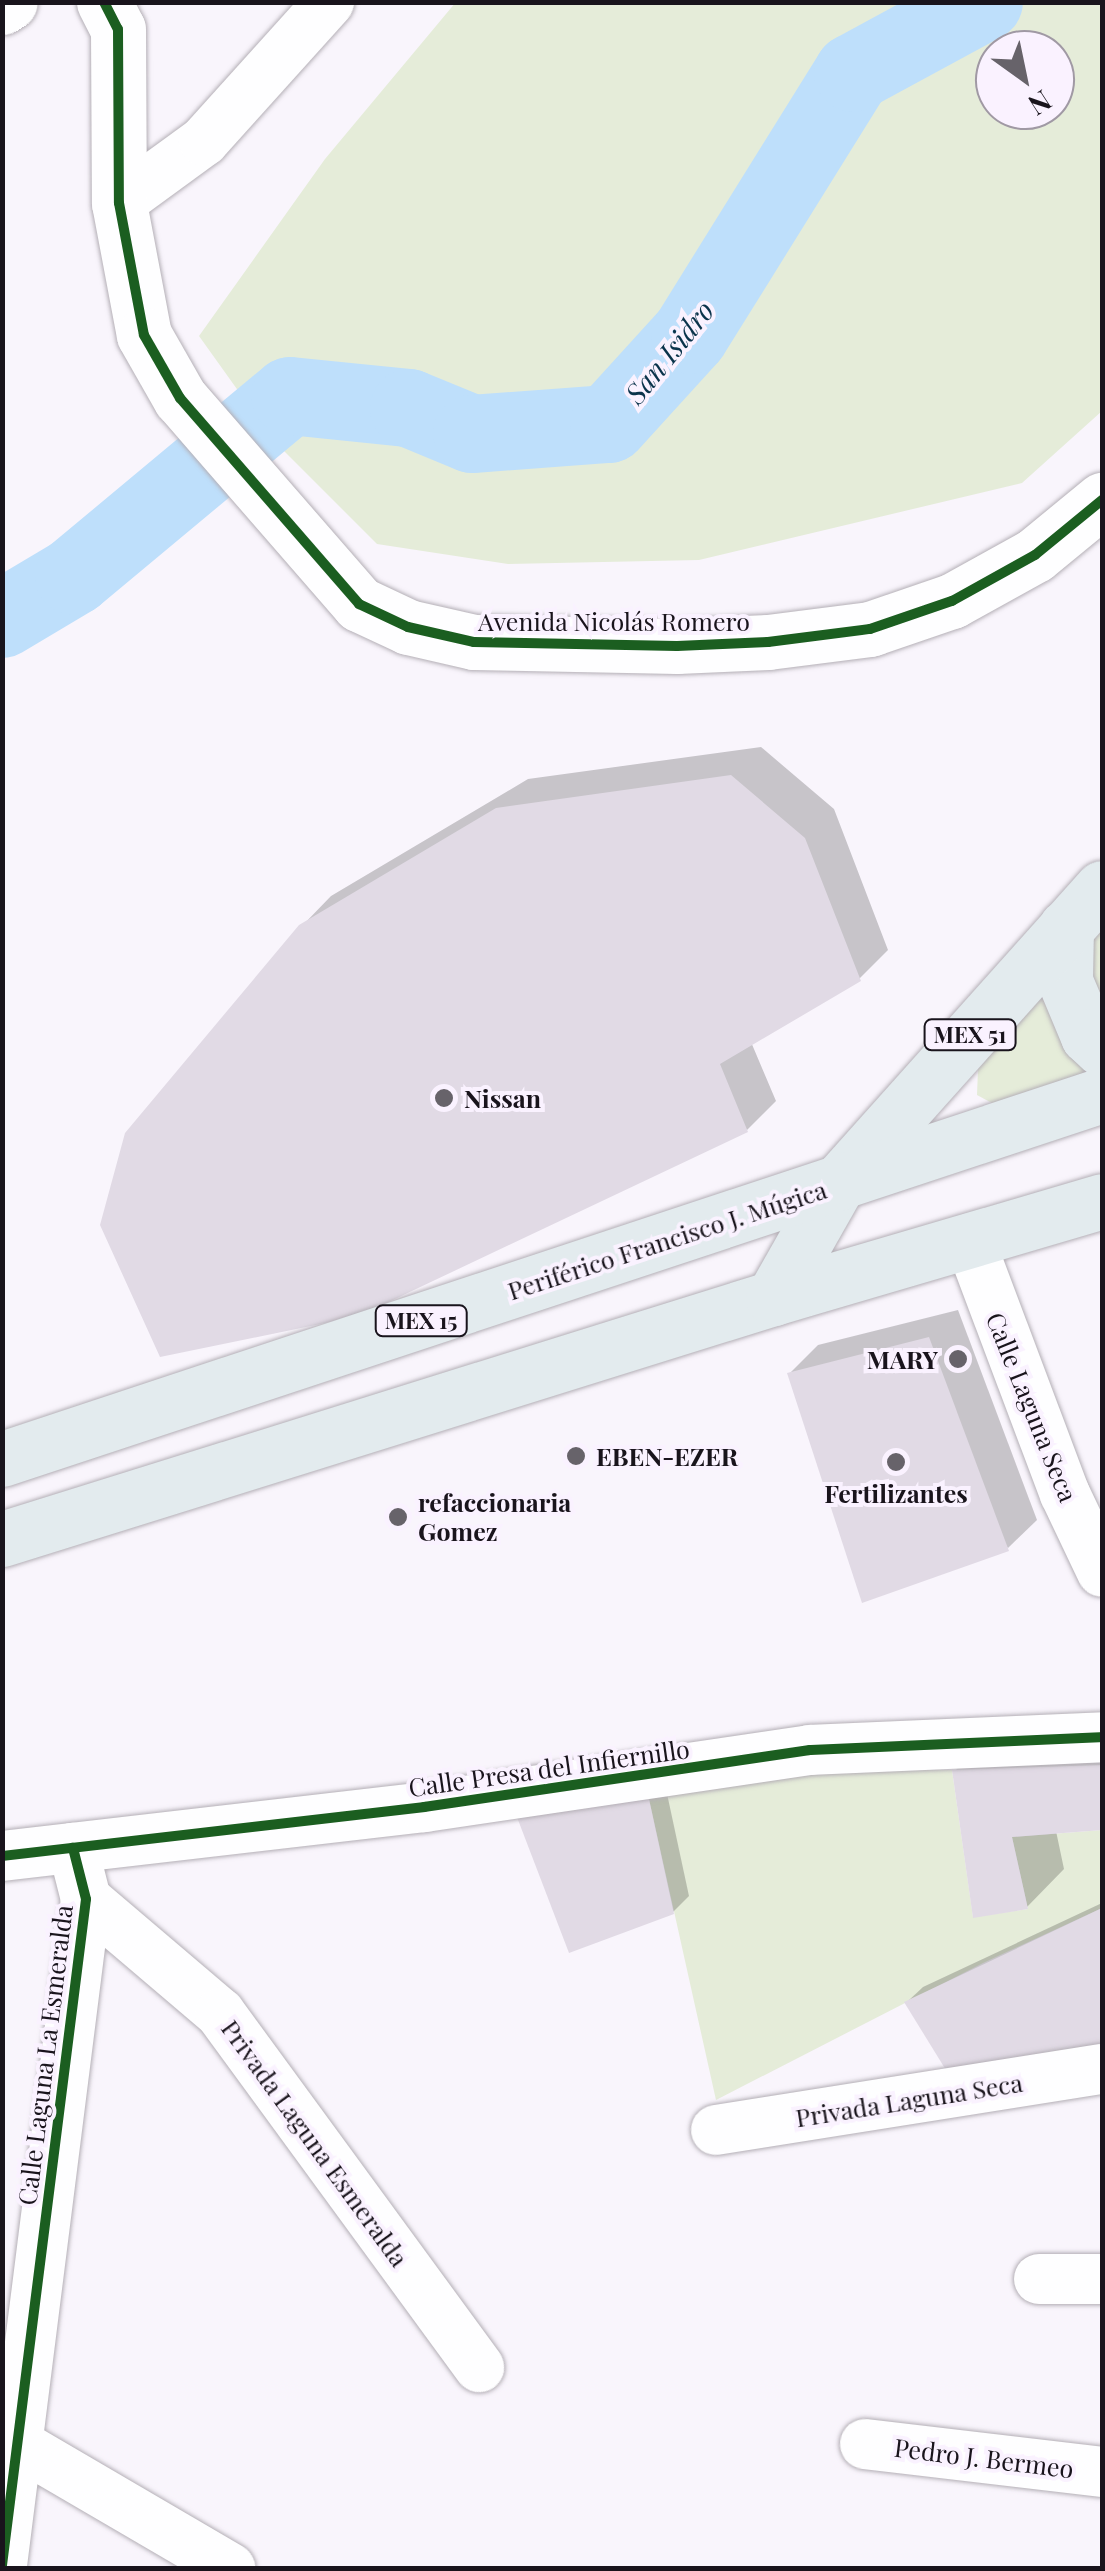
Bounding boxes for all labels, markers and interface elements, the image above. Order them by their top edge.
north arrow [975,30,1075,130]
text: N [1022,83,1059,125]
water label: San Isidro [618,294,720,410]
street label: Avenida Nicolás Romero [478,606,750,636]
road number: MEX 51 [922,1018,1018,1052]
place label: Nissan [464,1083,541,1113]
marker: Nissan [433,1087,455,1109]
street label: Periférico Francisco J. Múgica [504,1174,830,1306]
road number: MEX 15 [374,1304,468,1338]
street label: Calle Laguna Seca [980,1308,1084,1506]
place label: MARY [867,1344,938,1374]
marker: MARY [947,1348,969,1370]
place label: EBEN-EZER [596,1441,738,1471]
marker: EBEN-EZER [565,1445,587,1467]
marker: Fertilizantes [885,1451,907,1473]
place label: Fertilizantes [824,1478,968,1508]
place label: refaccionaria Gomez [418,1488,571,1547]
marker: refaccionaria Gomez [387,1506,409,1528]
street label: Calle Presa del Infiernillo [407,1733,691,1803]
street label: Calle Laguna La Esmeralda [12,1903,78,2207]
street label: Privada Laguna Esmeralda [215,2014,415,2272]
street label: Privada Laguna Seca [793,2067,1025,2133]
street label: Pedro J. Bermeo [893,2432,1075,2484]

